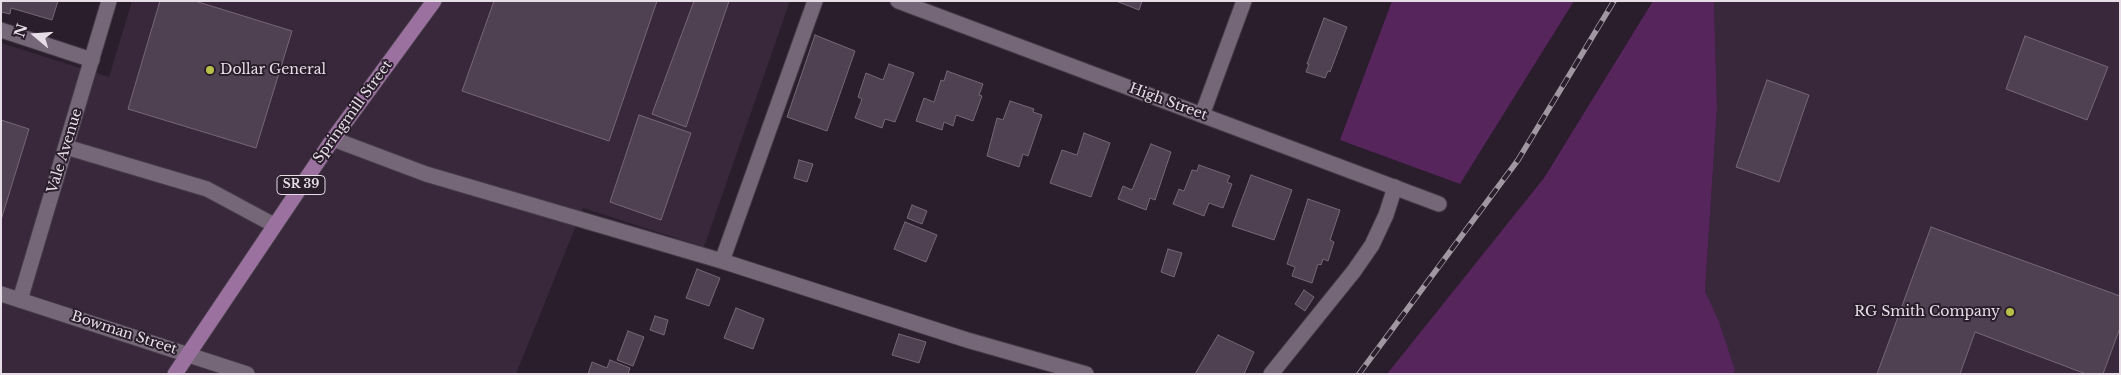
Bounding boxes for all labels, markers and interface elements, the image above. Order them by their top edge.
north arrow [10,10,60,60]
text: N [10,21,31,39]
street label: Springmill Street [310,57,396,167]
place label: Dollar General [220,62,326,78]
marker: Dollar General [204,64,216,76]
street label: High Street [1127,80,1209,124]
street label: Vale Avenue [44,107,86,195]
road number: SR 39 [277,176,325,194]
place label: RG Smith Company [1854,304,2000,320]
marker: RG Smith Company [2004,306,2016,318]
street label: Bowman Street [69,308,179,358]

